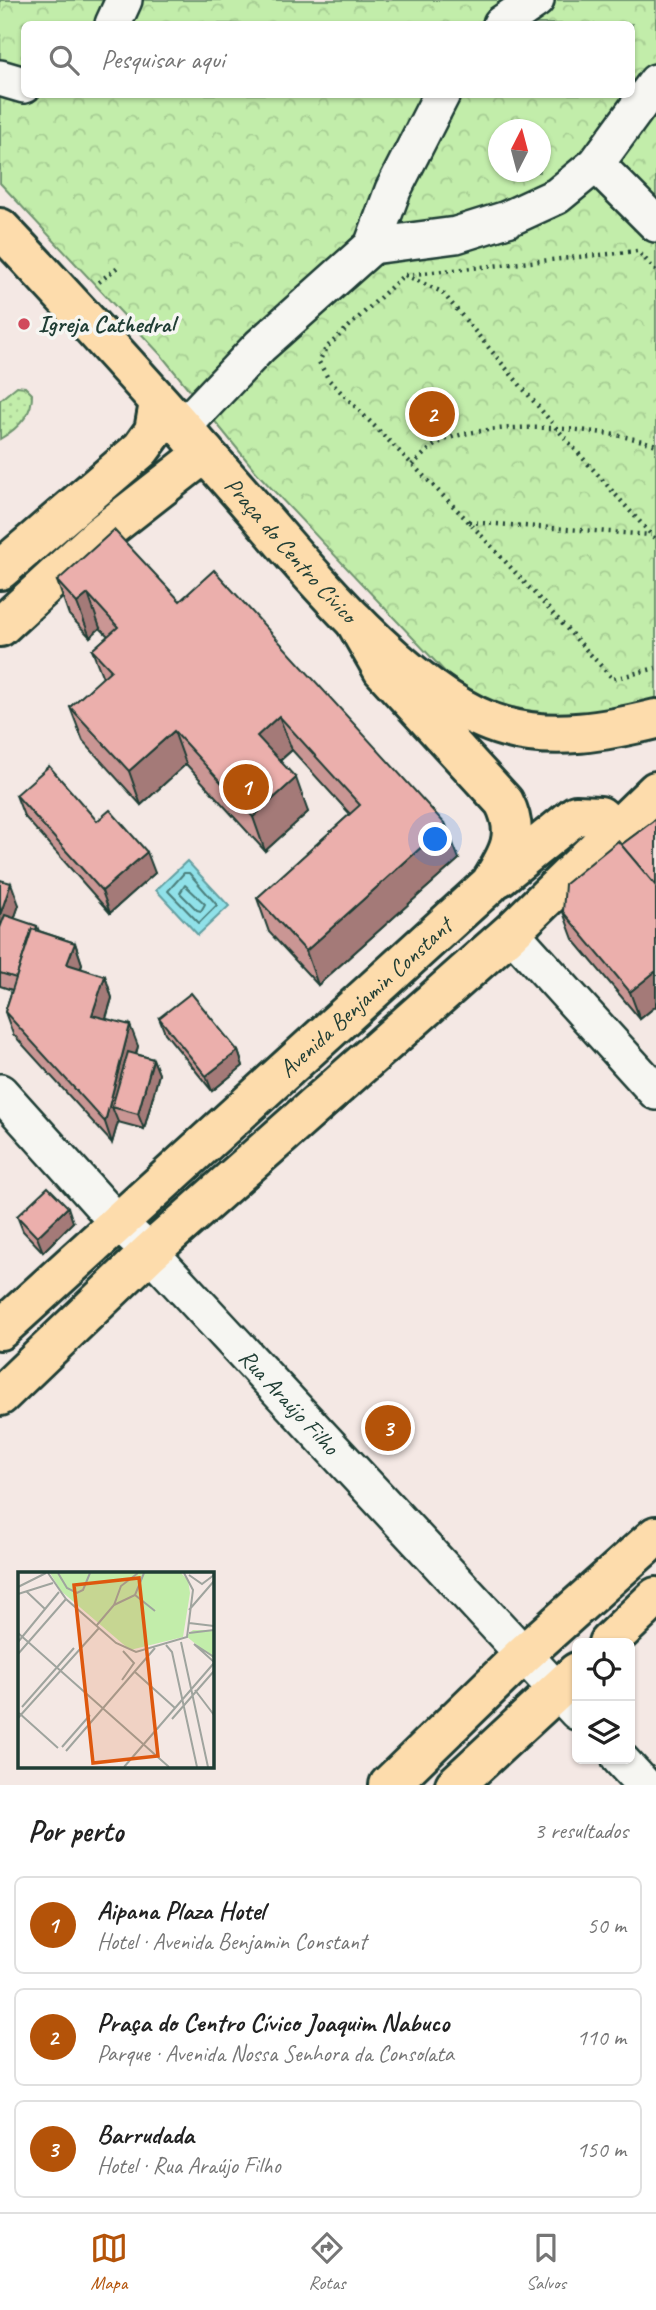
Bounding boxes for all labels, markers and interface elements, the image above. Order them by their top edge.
search box [21,21,635,98]
icon: search [45,41,83,79]
text: Pesquisar aqui [101,43,225,76]
north arrow [488,119,551,182]
place label: Igreja Cathedral [38,309,179,339]
marker: Igreja Cathedral [16,316,32,332]
pin: 2 [409,388,455,440]
street label: Praça do Centro Cívico [218,471,365,631]
pin: 1 [223,761,269,813]
your location [418,822,452,856]
street label: Avenida Benjamin Constant [273,909,460,1084]
street label: Rua Araújo Filho [233,1343,347,1462]
pin: 3 [365,1402,411,1454]
inset map [18,1572,214,1768]
map controls [572,1638,635,1764]
button: locate [572,1638,635,1701]
button: layers [572,1701,635,1764]
text: Por perto [28,1812,123,1850]
text: 3 resultados [534,1816,628,1845]
text: Aipana Plaza Hotel [97,1894,265,1927]
text: 1 [48,1911,58,1940]
text: 50 m [587,1911,626,1940]
text: Hotel · Avenida Benjamin Constant [97,1927,366,1956]
text: Praça do Centro Cívico Joaquim Nabuco [97,2006,449,2039]
text: 2 [48,2023,58,2052]
text: 110 m [577,2023,626,2052]
text: Parque · Avenida Nossa Senhora da Consolata [97,2039,454,2068]
text: Barrudada [97,2118,194,2151]
text: 3 [48,2135,58,2164]
text: 150 m [577,2135,626,2164]
text: Hotel · Rua Araújo Filho [97,2151,281,2180]
tab: Mapa [90,2229,128,2295]
tab: Rotas [308,2229,346,2295]
tab: Salvos [526,2229,566,2295]

